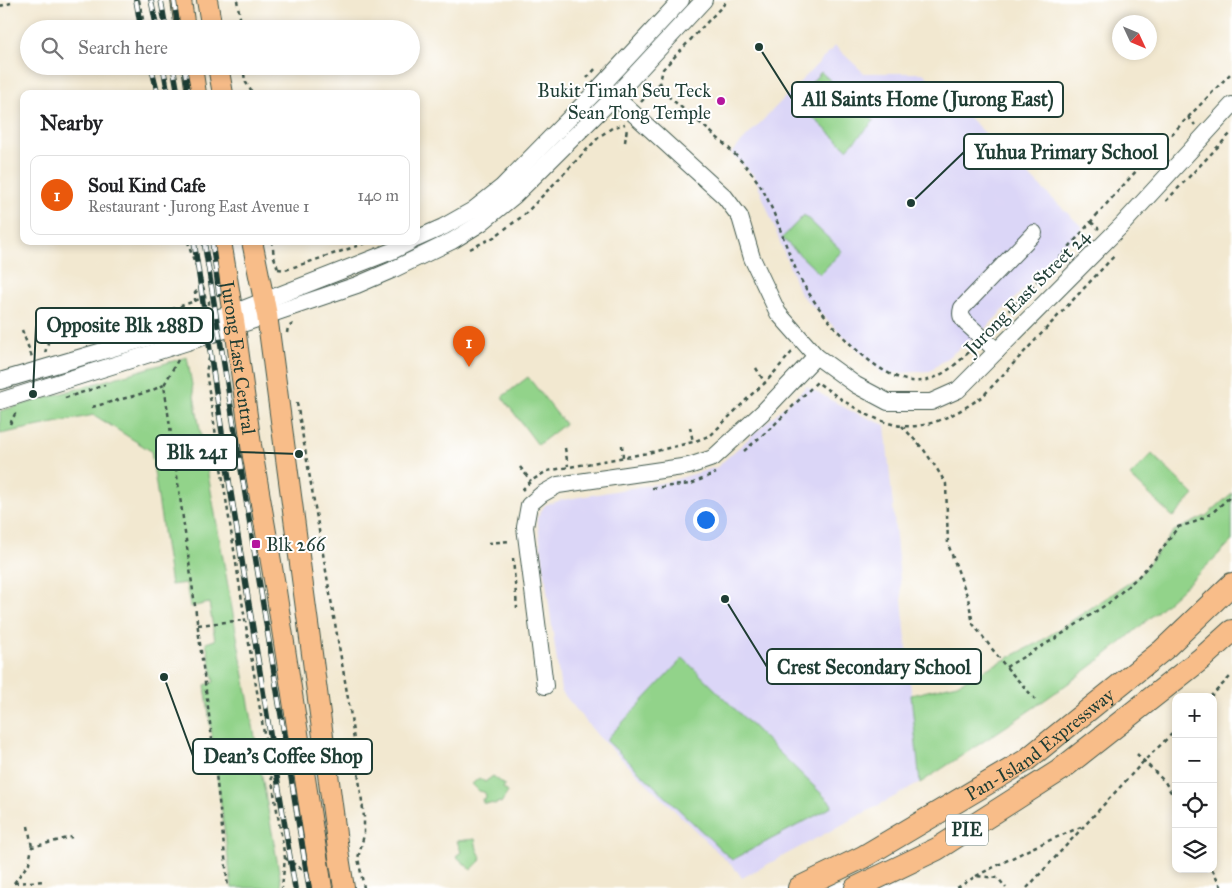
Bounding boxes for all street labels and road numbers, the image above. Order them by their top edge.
street label: Jurong East Street 24 [958,224,1096,362]
street label: Jurong East Central [215,277,261,437]
street label: Pan-Island Expressway [961,682,1119,805]
road number: PIE [946,814,988,846]

